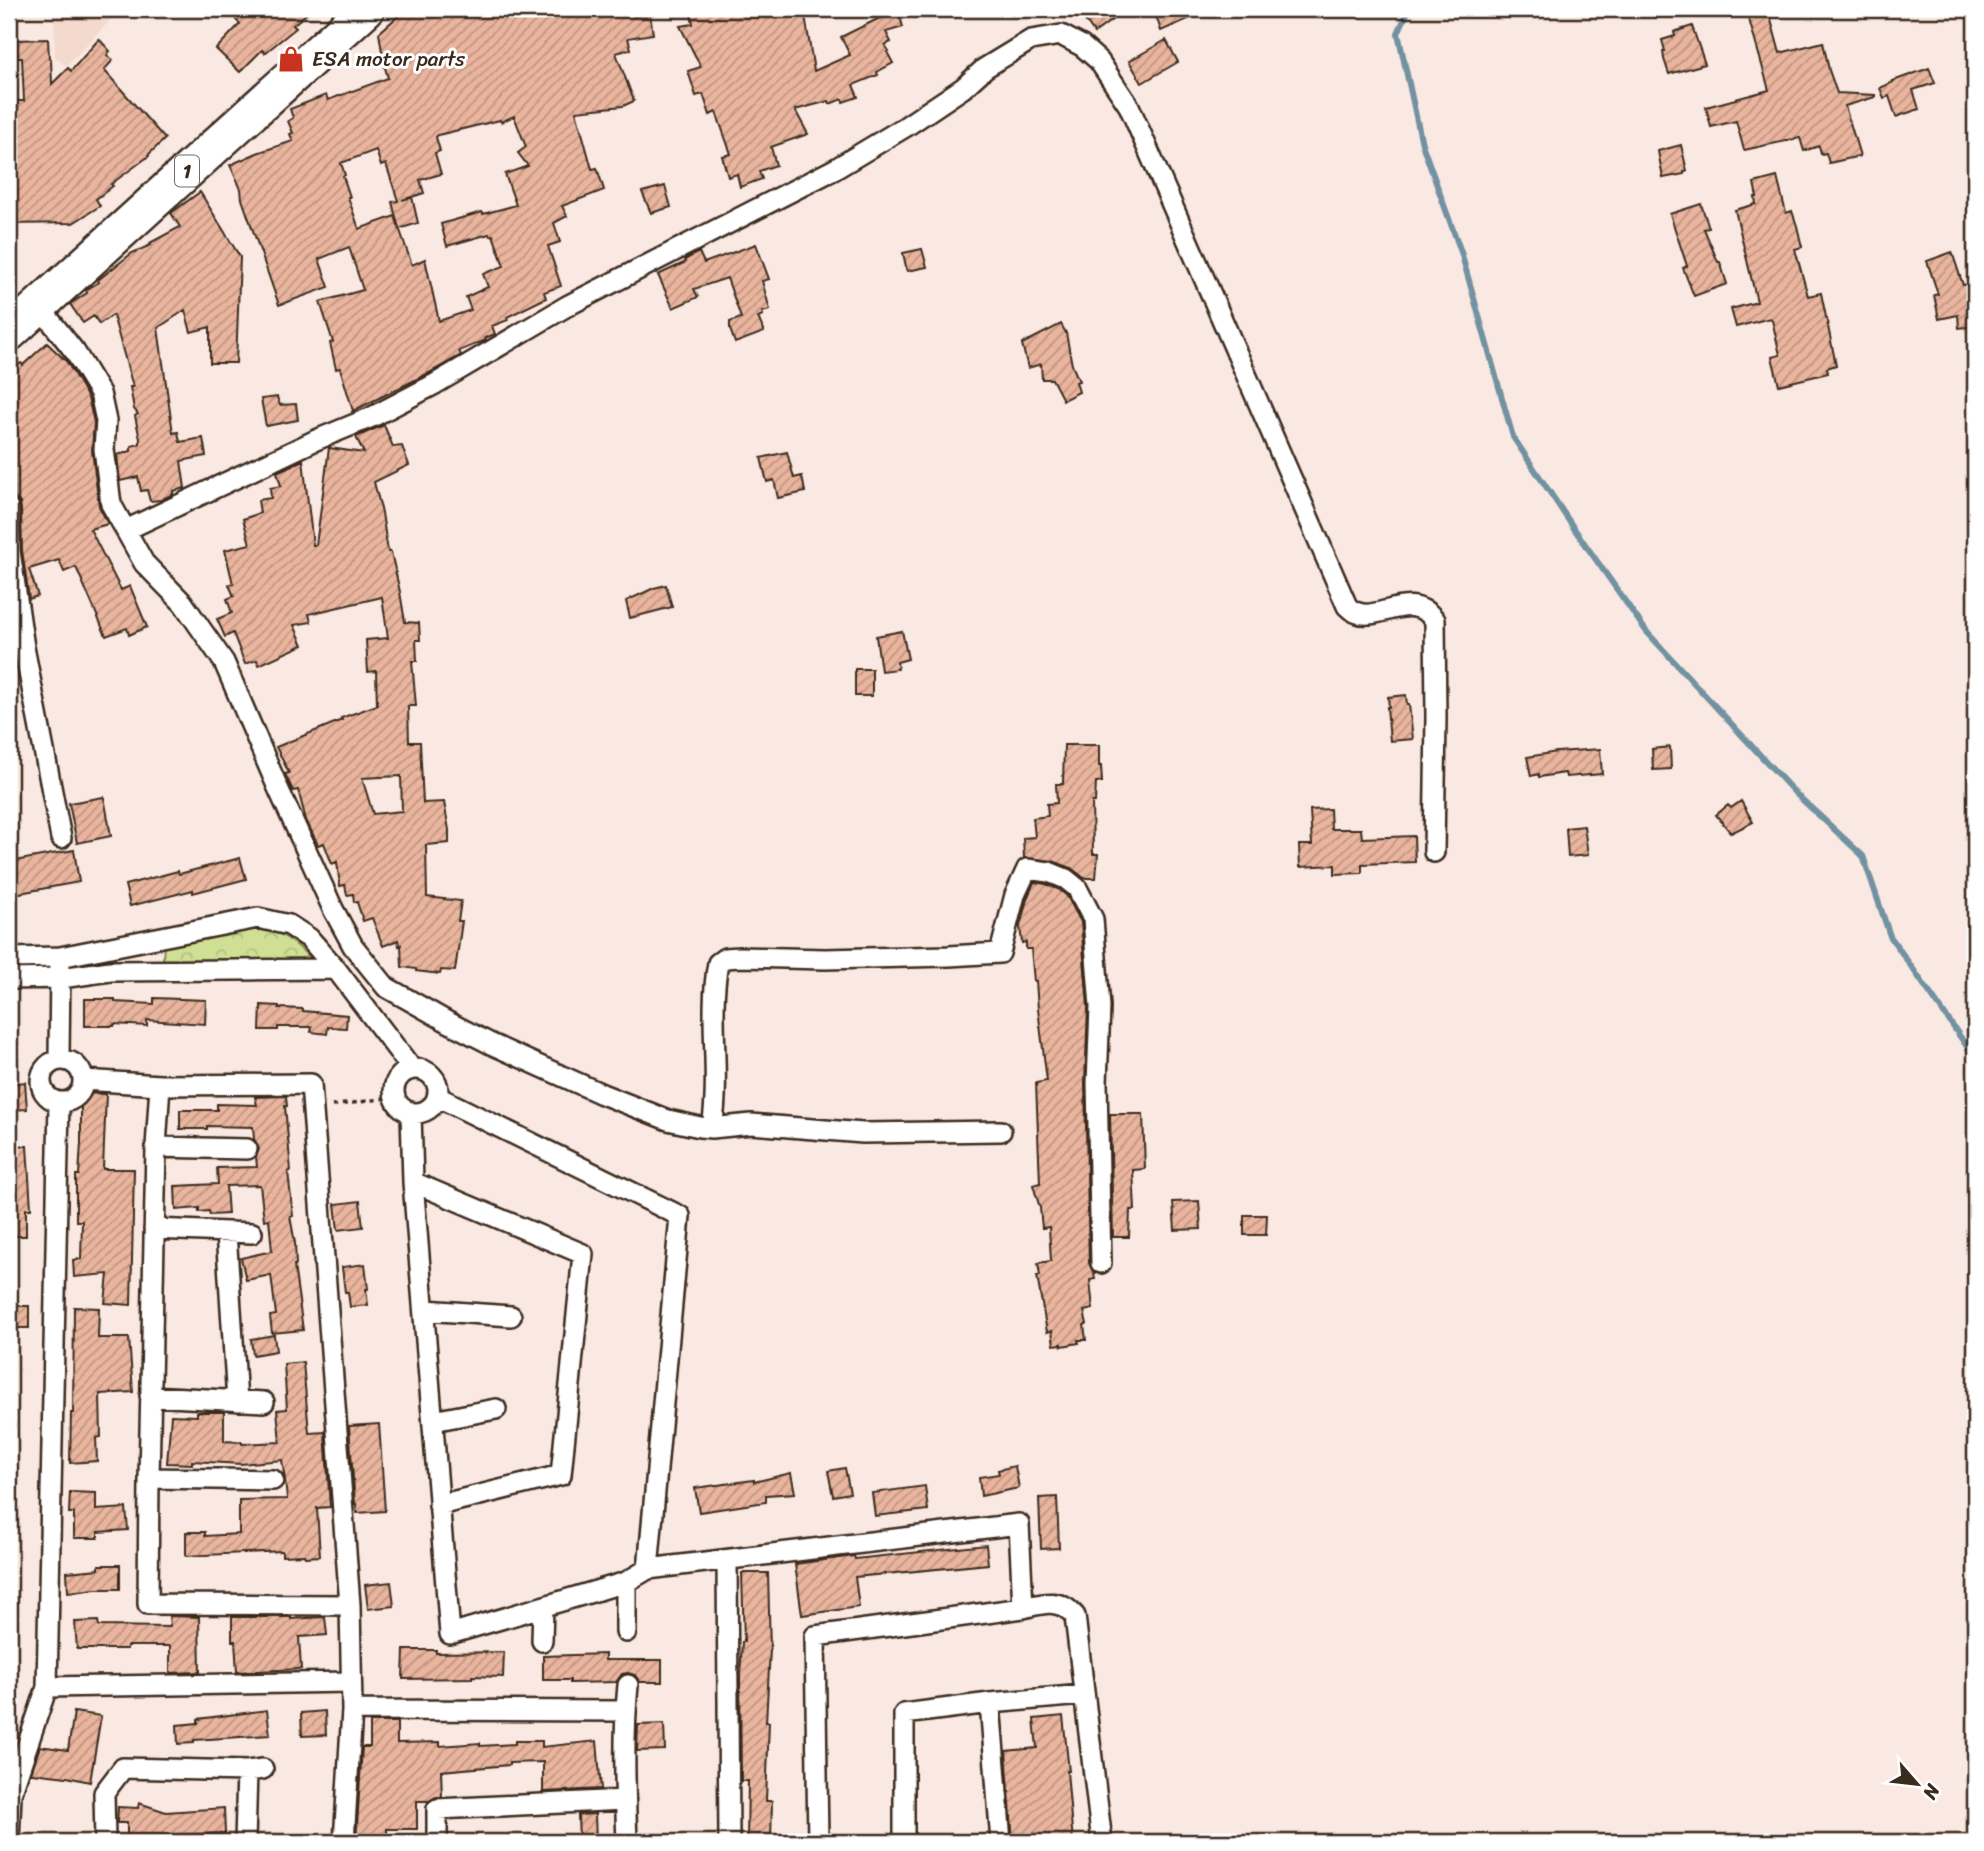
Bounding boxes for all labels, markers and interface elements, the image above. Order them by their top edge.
place label: ESA motor parts [312,40,465,78]
shop icon: ESA motor parts [276,44,306,74]
road number: 1 [175,155,199,186]
north arrow [1882,1750,1952,1820]
text: N [1914,1777,1950,1806]

